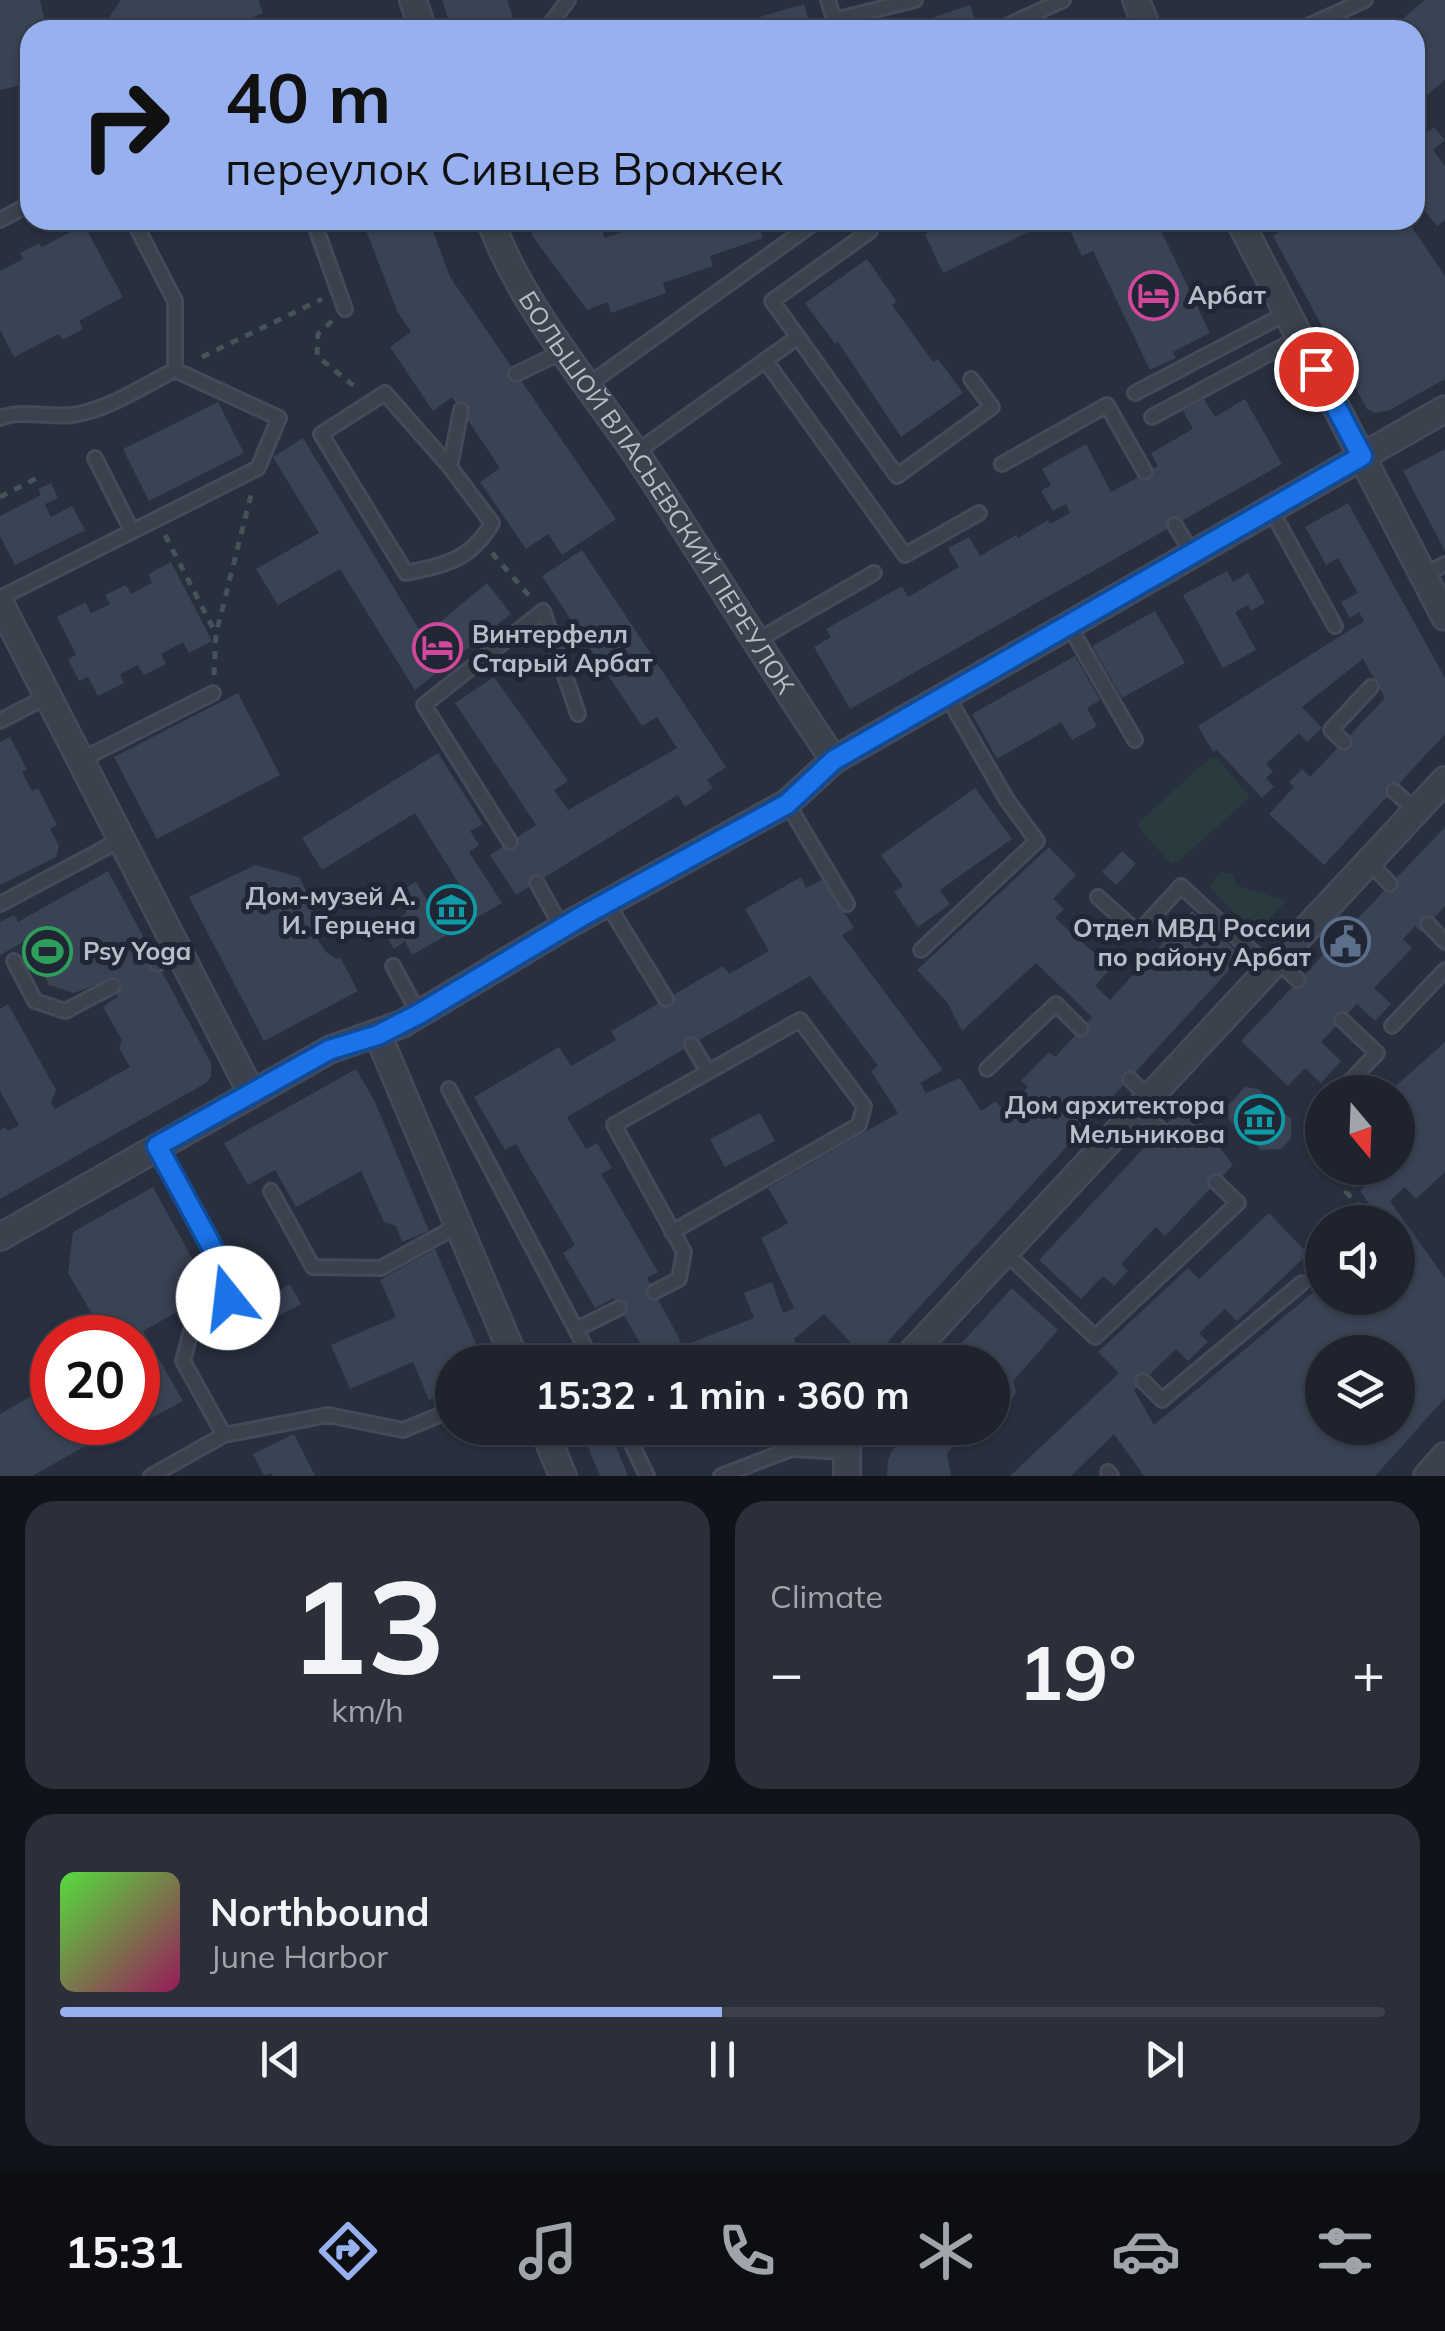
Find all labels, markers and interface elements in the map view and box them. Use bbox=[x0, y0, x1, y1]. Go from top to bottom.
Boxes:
text: 40 m bbox=[225, 53, 391, 141]
icon: right bbox=[60, 60, 190, 190]
text: переулок Сивцев Вражек bbox=[225, 140, 783, 196]
hotel icon: Арбат bbox=[1127, 269, 1179, 321]
place label: Арбат bbox=[1188, 279, 1266, 310]
street label: БОЛЬШОЙ ВЛАСЬЕВСКИЙ ПЕРЕУЛОК bbox=[512, 285, 802, 700]
pin bbox=[1274, 327, 1359, 412]
icon: arrive bbox=[1289, 342, 1344, 397]
place label: Винтерфелл Старый Арбат bbox=[472, 618, 653, 678]
hotel icon: Винтерфелл Старый Арбат bbox=[411, 622, 463, 674]
place label: Дом-музей А. И. Герцена bbox=[246, 880, 416, 940]
museum icon: Дом-музей А. И. Герцена bbox=[425, 884, 477, 936]
place label: Отдел МВД России по району Арбат bbox=[1073, 912, 1311, 972]
public building icon: Отдел МВД России по району Арбат bbox=[1320, 916, 1372, 968]
sports icon: Psy Yoga bbox=[22, 925, 74, 977]
place label: Psy Yoga bbox=[83, 935, 191, 966]
north arrow bbox=[1305, 1075, 1415, 1185]
map controls bbox=[1305, 1075, 1415, 1445]
place label: Дом архитектора Мельникова bbox=[1005, 1089, 1225, 1149]
museum icon: Дом архитектора Мельникова bbox=[1234, 1093, 1286, 1145]
button: sound bbox=[1305, 1205, 1415, 1315]
position arrow bbox=[176, 1246, 280, 1350]
speed limit sign: 20 bbox=[30, 1315, 160, 1445]
button: layers bbox=[1305, 1335, 1415, 1445]
text: 15:32 · 1 min · 360 m bbox=[535, 1371, 910, 1419]
text: 13 bbox=[289, 1543, 446, 1707]
text: Climate bbox=[770, 1576, 883, 1616]
text: 19° bbox=[1018, 1625, 1137, 1719]
text: − bbox=[770, 1638, 803, 1707]
text: + bbox=[1352, 1638, 1385, 1707]
text: km/h bbox=[331, 1690, 404, 1730]
text: Northbound bbox=[210, 1888, 430, 1936]
text: June Harbor bbox=[210, 1936, 388, 1976]
icon: previous bbox=[253, 2032, 308, 2087]
icon: pause bbox=[695, 2032, 750, 2087]
icon: next bbox=[1137, 2032, 1192, 2087]
icon: directions bbox=[313, 2216, 383, 2286]
icon: music bbox=[513, 2216, 583, 2286]
icon: phone bbox=[712, 2216, 782, 2286]
icon: climate bbox=[911, 2216, 981, 2286]
icon: car bbox=[1111, 2216, 1181, 2286]
icon: filters bbox=[1310, 2216, 1380, 2286]
text: 15:31 bbox=[65, 2223, 184, 2279]

